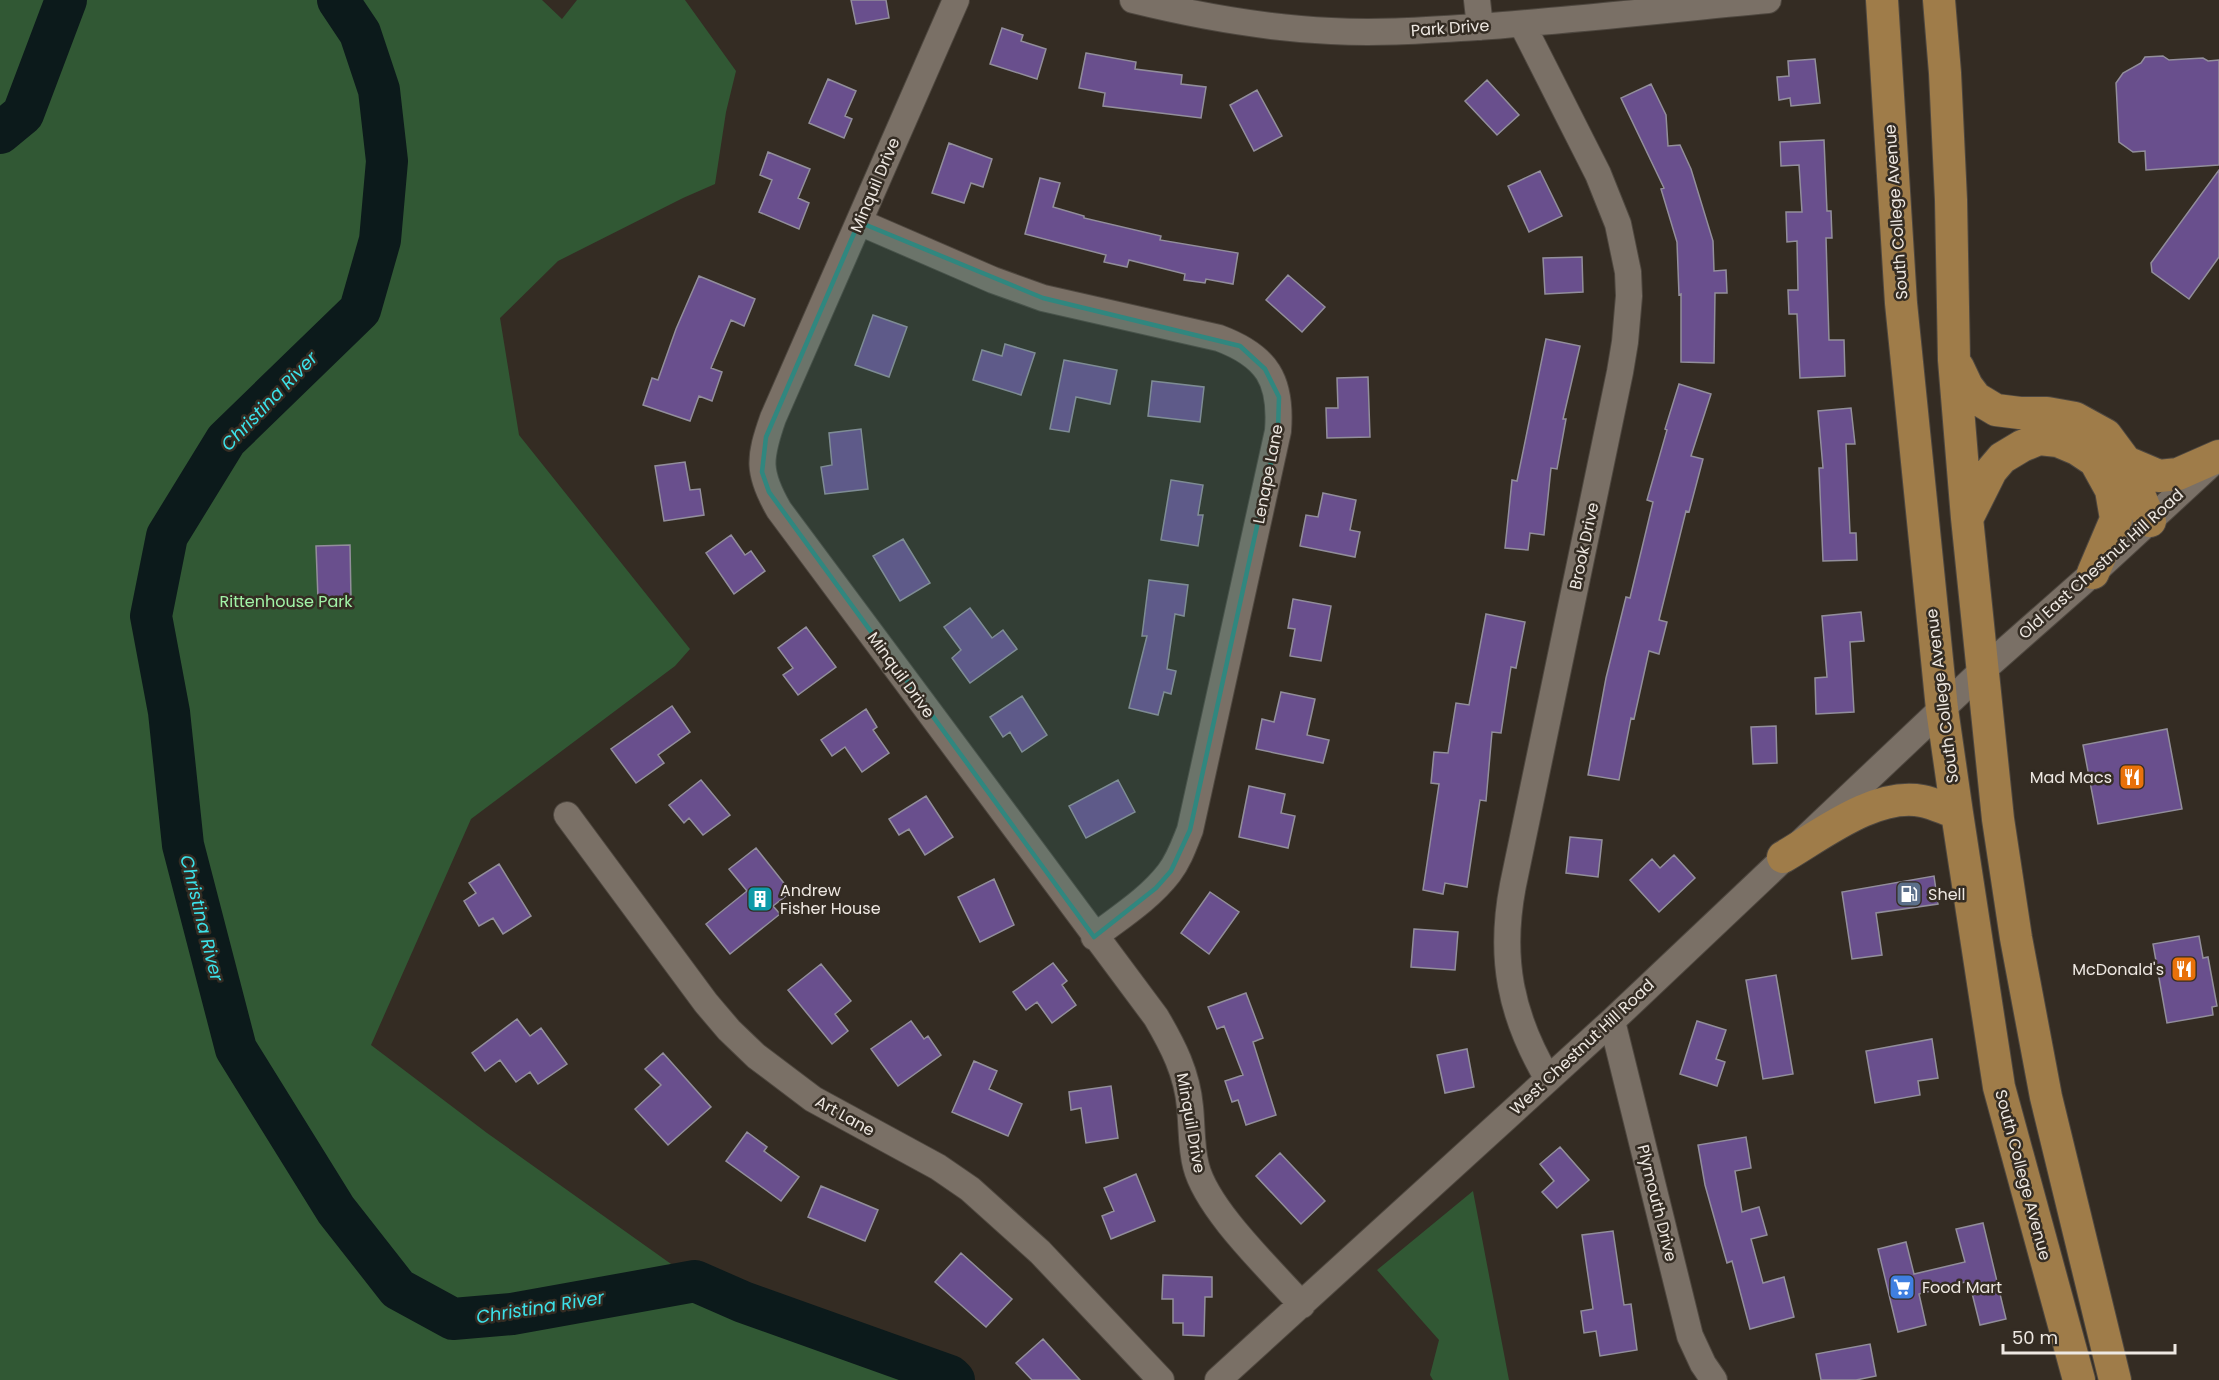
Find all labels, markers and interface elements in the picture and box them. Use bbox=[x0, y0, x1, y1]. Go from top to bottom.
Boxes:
street label: Park Drive bbox=[1410, 14, 1490, 42]
street label: South College Avenue bbox=[1878, 123, 1914, 300]
street label: Minquil Drive bbox=[845, 134, 905, 236]
water label: Christina River bbox=[215, 345, 324, 456]
street label: Lenape Lane bbox=[1247, 422, 1289, 526]
street label: Old East Chestnut Hill Road bbox=[2013, 483, 2189, 645]
street label: Brook Drive bbox=[1564, 500, 1605, 592]
park label: Rittenhouse Park bbox=[219, 590, 353, 613]
street label: South College Avenue bbox=[1920, 607, 1964, 785]
street label: Minquil Drive bbox=[862, 627, 940, 723]
restaurant icon: Mad Macs bbox=[2117, 762, 2147, 792]
place label: Mad Macs bbox=[2030, 766, 2112, 789]
water label: Christina River bbox=[174, 852, 230, 985]
place label: Andrew Fisher House bbox=[780, 879, 881, 920]
fuel station icon: Shell bbox=[1894, 879, 1924, 909]
place label: Shell bbox=[1928, 883, 1965, 906]
building icon: Andrew Fisher House bbox=[745, 884, 775, 914]
restaurant icon: McDonald's bbox=[2169, 954, 2199, 984]
place label: McDonald's bbox=[2072, 958, 2164, 981]
street label: West Chestnut Hill Road bbox=[1505, 974, 1659, 1120]
street label: Minquil Drive bbox=[1171, 1071, 1211, 1175]
street label: South College Avenue bbox=[1989, 1087, 2057, 1263]
street label: Art Lane bbox=[811, 1090, 879, 1142]
street label: Plymouth Drive bbox=[1631, 1142, 1683, 1264]
supermarket icon: Food Mart bbox=[1887, 1272, 1917, 1302]
place label: Food Mart bbox=[1922, 1276, 2002, 1299]
water label: Christina River bbox=[474, 1284, 607, 1329]
scale bar bbox=[2003, 1317, 2176, 1355]
text: 50 m bbox=[2012, 1325, 2058, 1350]

